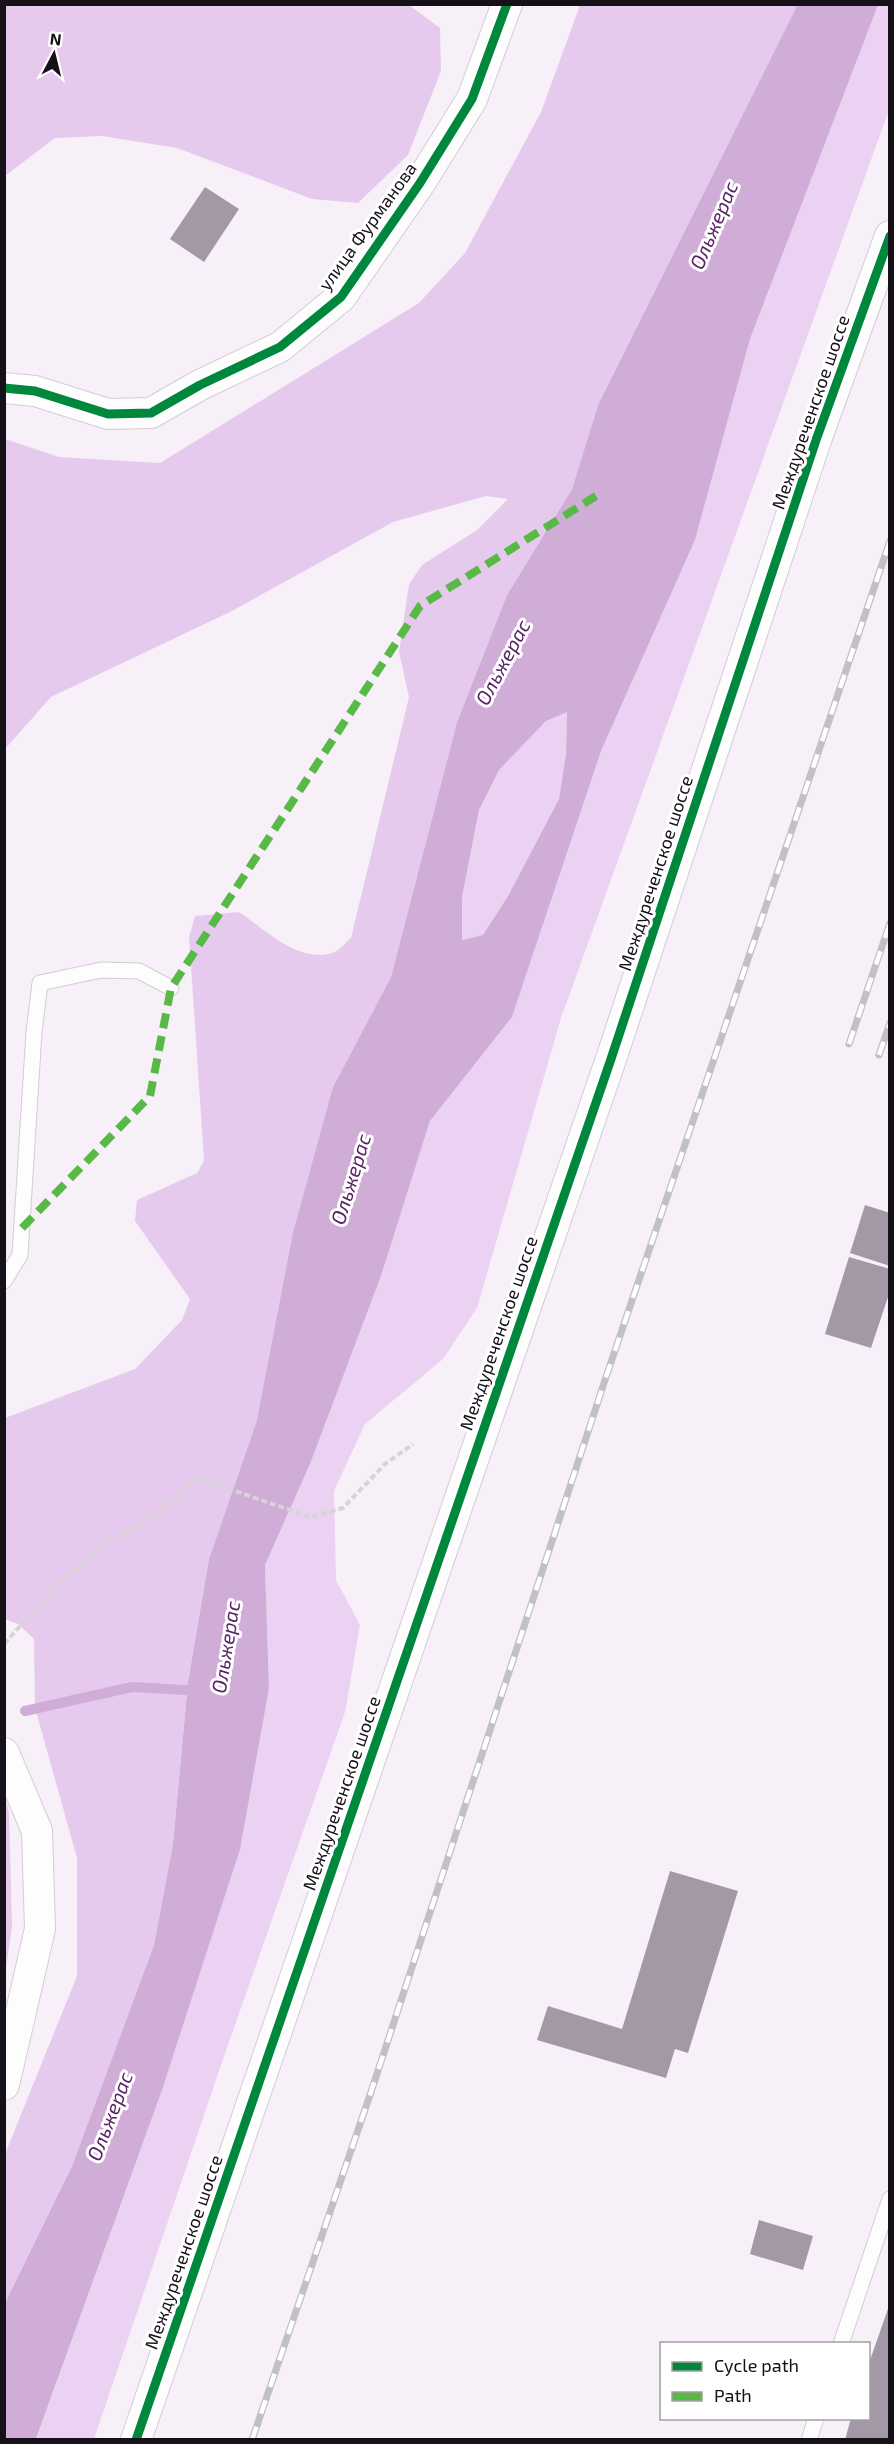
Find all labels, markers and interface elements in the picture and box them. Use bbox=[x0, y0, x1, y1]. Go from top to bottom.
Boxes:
north arrow bbox=[24, 24, 84, 84]
text: N bbox=[49, 28, 63, 49]
street label: улица Фурманова bbox=[313, 158, 421, 294]
water label: Ольжерас bbox=[684, 177, 742, 273]
street label: Междуреченское шоссе bbox=[766, 312, 854, 512]
water label: Ольжерас bbox=[470, 615, 535, 709]
street label: Междуреченское шоссе bbox=[613, 773, 697, 973]
water label: Ольжерас bbox=[325, 1131, 375, 1227]
street label: Междуреченское шоссе bbox=[454, 1233, 542, 1433]
water label: Ольжерас bbox=[206, 1599, 244, 1695]
street label: Междуреченское шоссе bbox=[297, 1693, 385, 1893]
water label: Ольжерас bbox=[81, 2068, 137, 2164]
street label: Междуреченское шоссе bbox=[139, 2152, 227, 2352]
legend bbox=[660, 2342, 870, 2420]
text: Cycle path bbox=[714, 2354, 799, 2376]
text: Path bbox=[714, 2384, 752, 2406]

